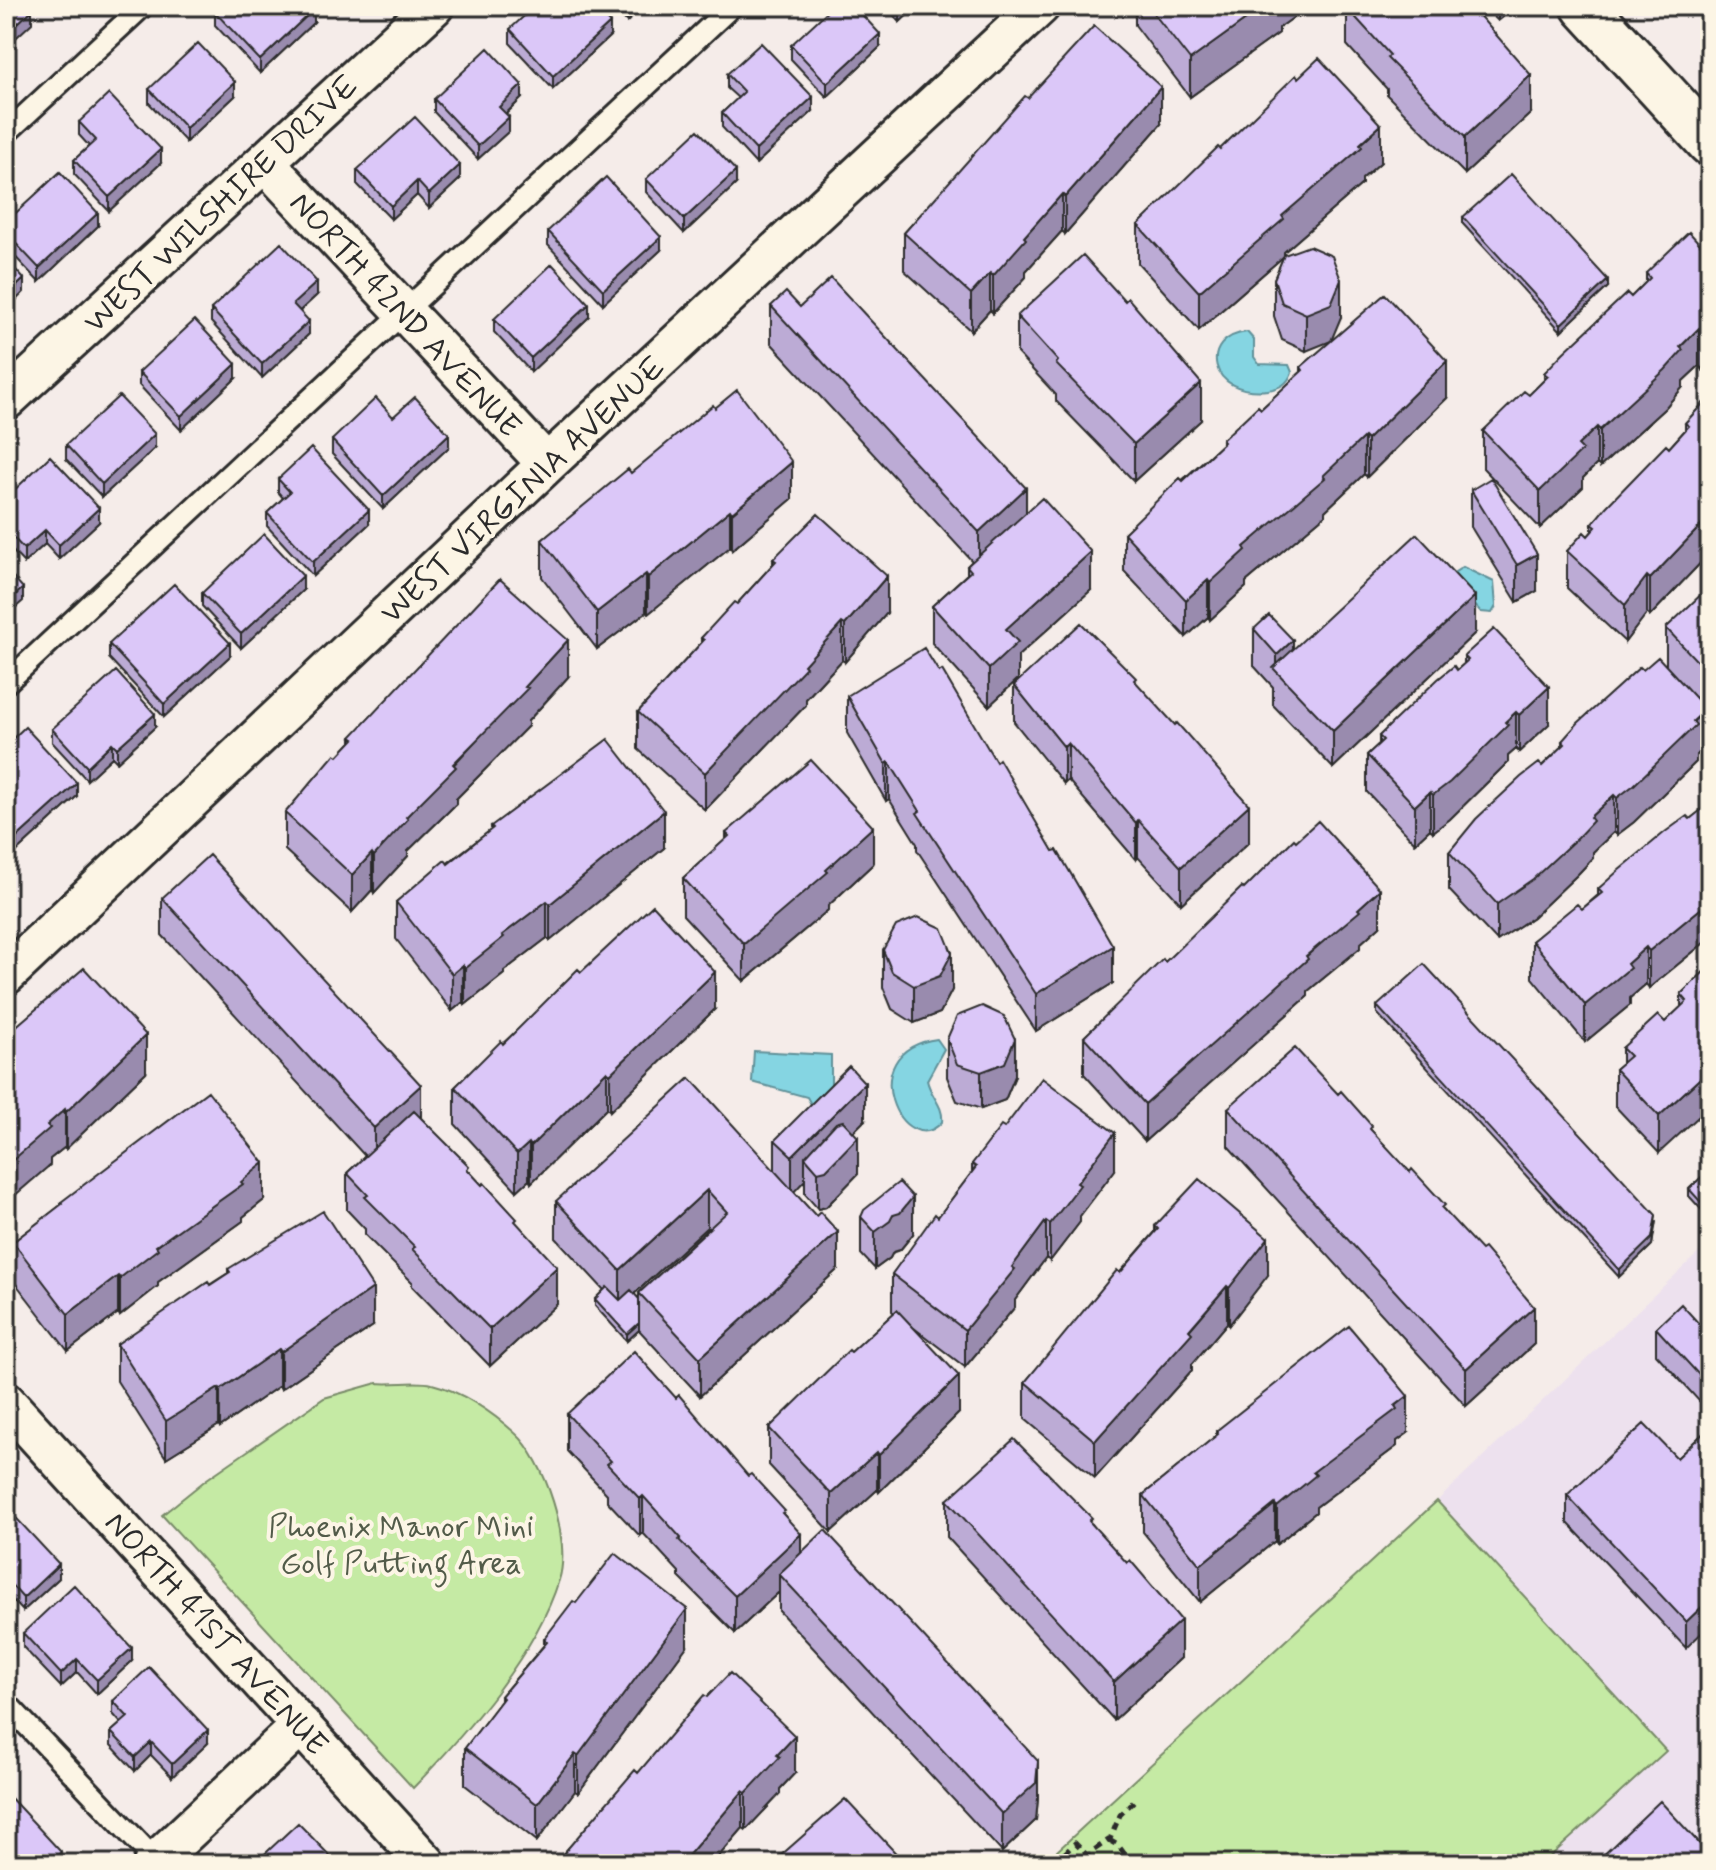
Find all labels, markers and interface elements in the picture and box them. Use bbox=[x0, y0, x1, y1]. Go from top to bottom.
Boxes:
street label: WEST WILSHIRE DRIVE bbox=[75, 66, 368, 343]
street label: NORTH 42ND AVENUE bbox=[279, 183, 530, 447]
street label: WEST VIRGINIA AVENUE bbox=[372, 347, 675, 634]
street label: NORTH 41ST AVENUE bbox=[94, 1503, 337, 1765]
park label: Phoenix Manor Mini Golf Putting Area bbox=[268, 1506, 534, 1588]

